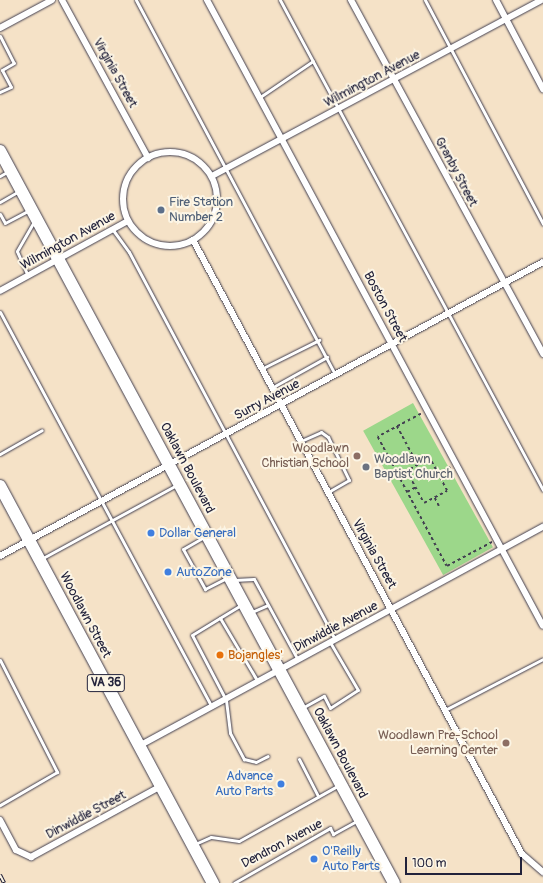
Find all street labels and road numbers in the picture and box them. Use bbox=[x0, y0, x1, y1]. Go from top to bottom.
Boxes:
street label: Virginia Street bbox=[89, 35, 141, 111]
street label: Wilmington Avenue bbox=[321, 47, 423, 111]
street label: Granby Street bbox=[431, 135, 481, 209]
street label: Wilmington Avenue bbox=[18, 208, 118, 274]
street label: Boston Street bbox=[360, 269, 410, 345]
street label: Surry Avenue bbox=[232, 376, 302, 424]
street label: Oaklawn Boulevard bbox=[156, 420, 218, 516]
street label: Virginia Street bbox=[348, 516, 400, 592]
street label: Woodlawn Street bbox=[56, 569, 114, 661]
street label: Dinwiddie Avenue bbox=[291, 598, 381, 656]
road number: VA 36 bbox=[86, 673, 126, 693]
street label: Oaklawn Boulevard bbox=[309, 705, 371, 801]
street label: Dinwiddie Street bbox=[43, 787, 129, 843]
street label: Dendron Avenue bbox=[239, 816, 325, 872]

